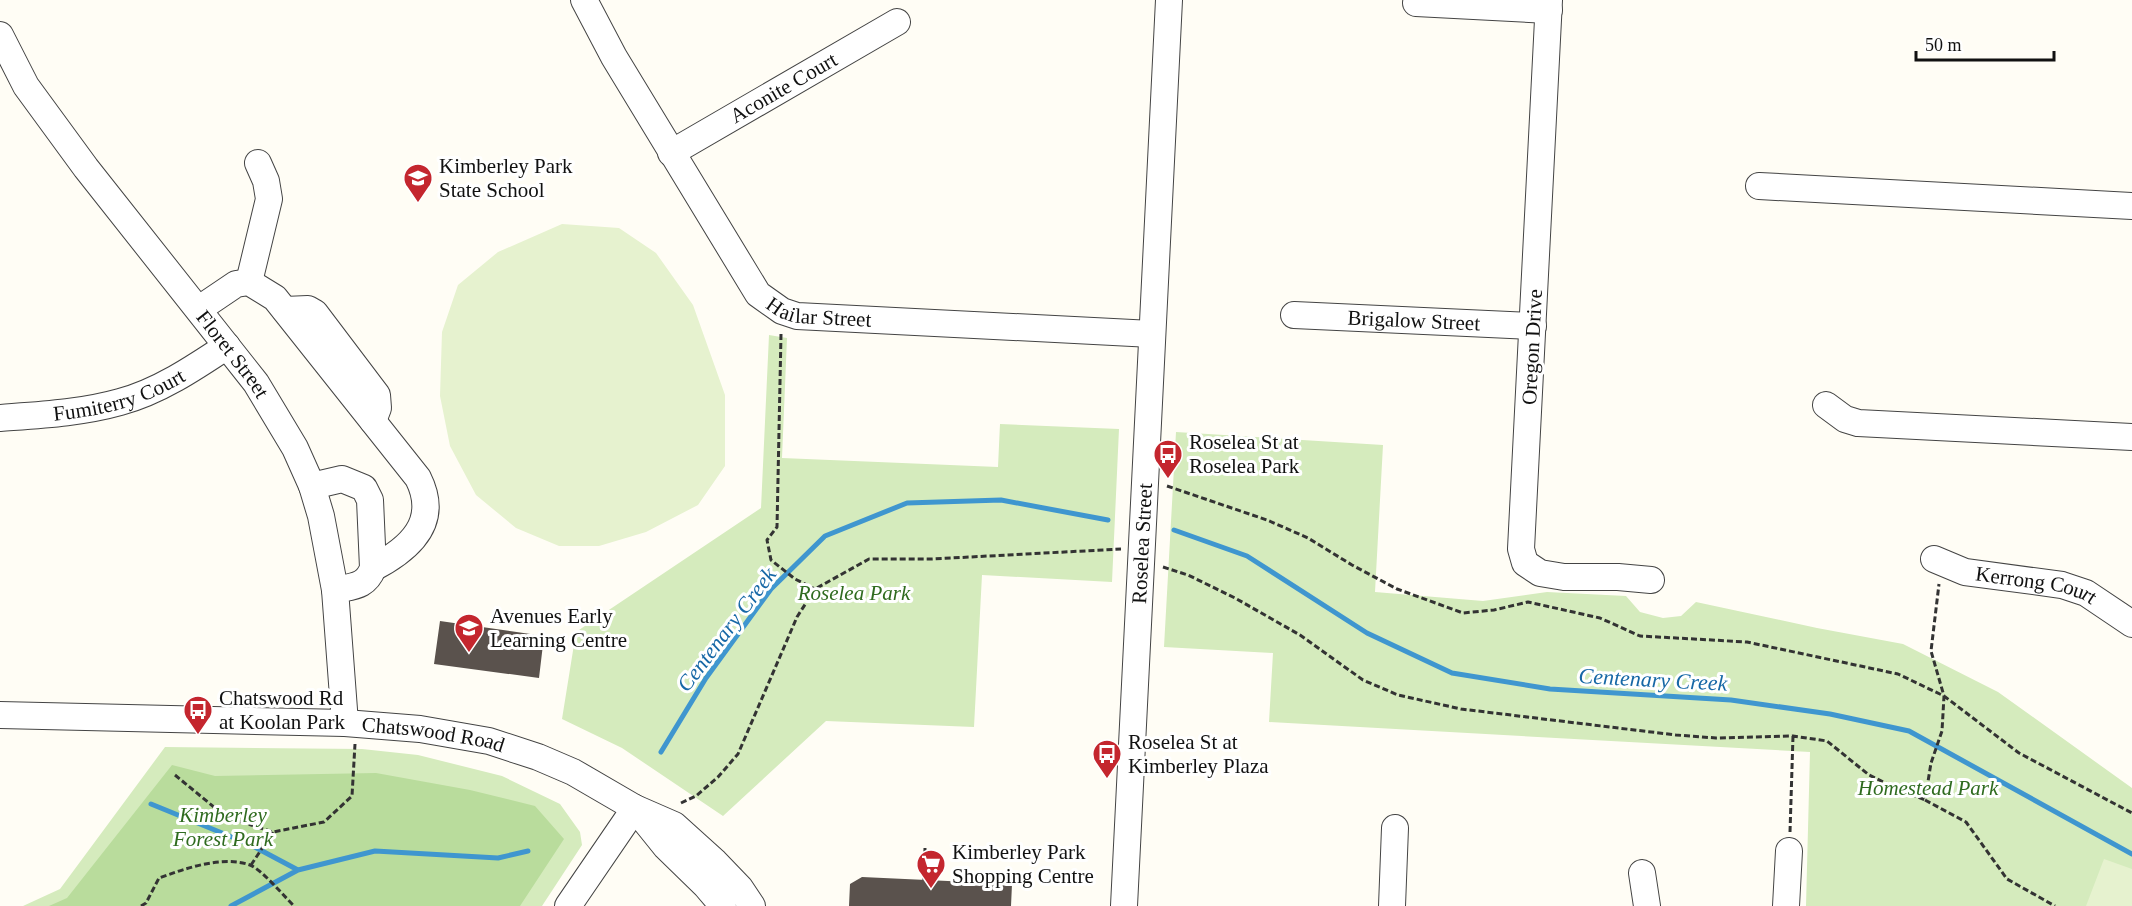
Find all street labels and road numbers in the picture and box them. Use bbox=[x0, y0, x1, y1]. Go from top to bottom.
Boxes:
street label: Aconite Court bbox=[726, 47, 841, 128]
street label: Oregon Drive bbox=[1517, 288, 1547, 406]
street label: Hailar Street bbox=[762, 292, 872, 332]
street label: Brigalow Street bbox=[1347, 305, 1481, 336]
street label: Floret Street bbox=[191, 306, 274, 402]
street label: Fumiterry Court bbox=[52, 364, 189, 426]
street label: Roselea Street bbox=[1127, 482, 1157, 604]
street label: Kerrong Court bbox=[1974, 562, 2102, 609]
street label: Chatswood Road bbox=[361, 712, 508, 757]

